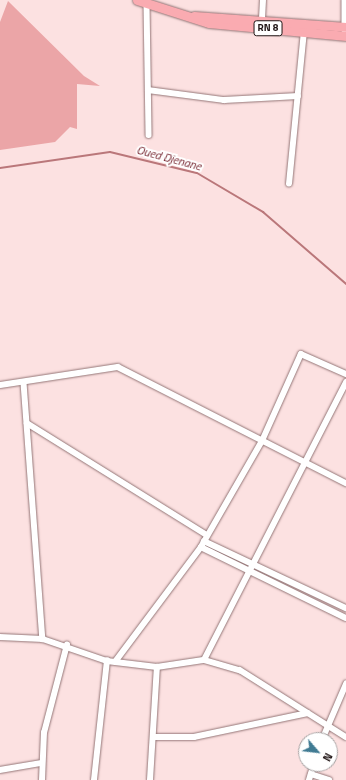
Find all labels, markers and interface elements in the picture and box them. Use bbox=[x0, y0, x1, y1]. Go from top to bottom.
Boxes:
road number: RN 8 bbox=[253, 20, 283, 36]
water label: Oued Djenane bbox=[135, 142, 203, 174]
north arrow bbox=[298, 732, 338, 772]
text: N bbox=[319, 750, 337, 764]

